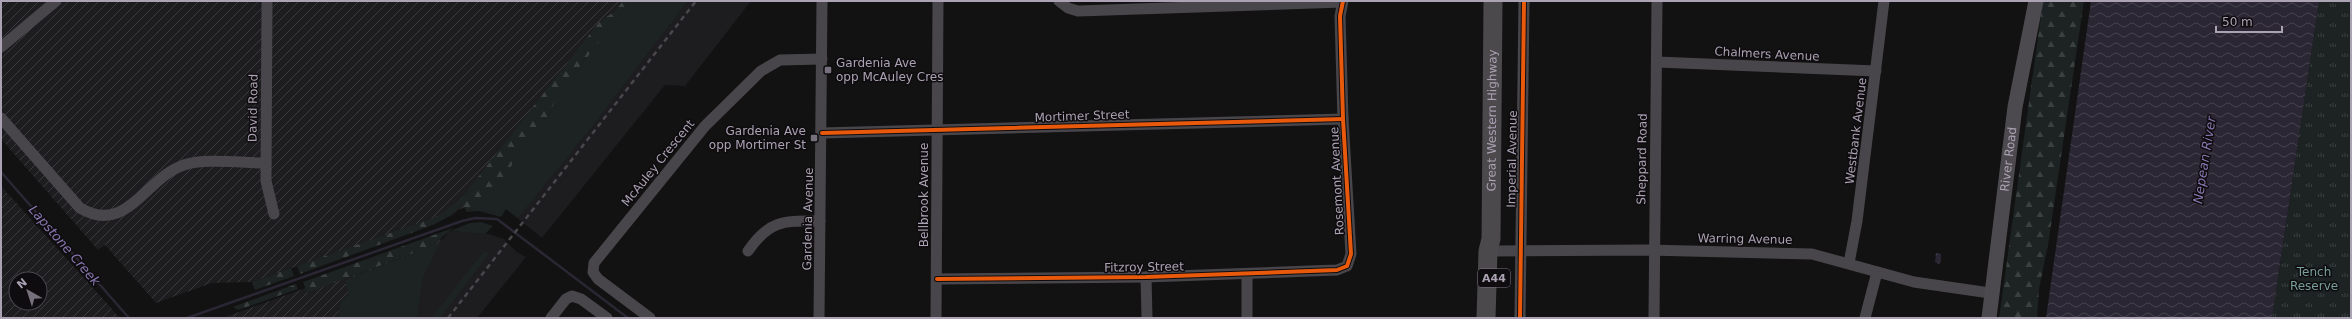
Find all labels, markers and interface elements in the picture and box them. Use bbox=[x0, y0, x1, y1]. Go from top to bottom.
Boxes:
scale bar bbox=[2216, 8, 2282, 34]
text: 50 m bbox=[2222, 15, 2253, 29]
street label: Chalmers Avenue bbox=[1714, 44, 1820, 64]
street label: Great Western Highway bbox=[1484, 49, 1500, 192]
place label: Gardenia Ave opp McAuley Cres bbox=[836, 56, 943, 84]
marker: Gardenia Ave opp McAuley Cres bbox=[823, 65, 833, 75]
street label: David Road bbox=[245, 74, 261, 142]
street label: Westbank Avenue bbox=[1843, 77, 1869, 185]
street label: Mortimer Street bbox=[1034, 107, 1130, 125]
street label: Imperial Avenue bbox=[1504, 110, 1520, 208]
street label: Sheppard Road bbox=[1634, 113, 1650, 205]
water label: Nepean River bbox=[2190, 114, 2219, 205]
street label: McAuley Crescent bbox=[619, 117, 697, 209]
place label: Gardenia Ave opp Mortimer St bbox=[709, 124, 806, 152]
street label: Rosemont Avenue bbox=[1327, 126, 1347, 236]
street label: River Road bbox=[1998, 126, 2019, 192]
marker: Gardenia Ave opp Mortimer St bbox=[809, 133, 819, 143]
street label: Bellbrook Avenue bbox=[917, 143, 931, 247]
street label: Gardenia Avenue bbox=[800, 167, 816, 271]
water label: Lapstone Creek bbox=[26, 202, 104, 289]
street label: Warring Avenue bbox=[1697, 231, 1793, 247]
street label: Fitzroy Street bbox=[1104, 259, 1184, 275]
park label: Tench Reserve bbox=[2290, 265, 2338, 293]
road number: A44 bbox=[1478, 269, 1510, 287]
north arrow bbox=[8, 271, 48, 311]
text: N bbox=[14, 276, 30, 292]

